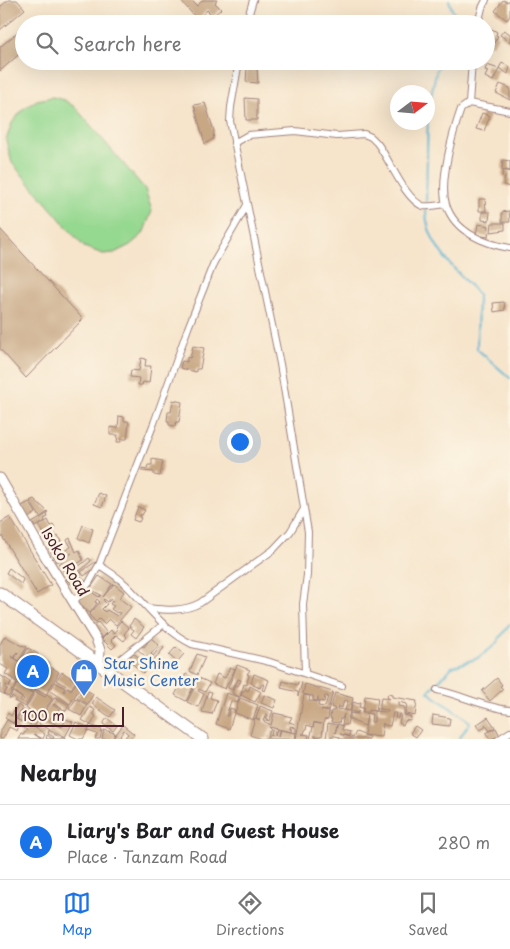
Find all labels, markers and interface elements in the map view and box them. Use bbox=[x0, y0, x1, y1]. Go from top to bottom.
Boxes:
search box bbox=[15, 15, 495, 70]
icon: search bbox=[33, 29, 61, 57]
text: Search here bbox=[73, 29, 182, 57]
north arrow bbox=[390, 85, 435, 130]
your location bbox=[227, 429, 253, 455]
street label: Isoko Road bbox=[37, 522, 96, 600]
place label: Star Shine Music Center bbox=[103, 651, 198, 691]
pin: A bbox=[17, 652, 49, 690]
shop icon: Star Shine Music Center bbox=[69, 658, 99, 697]
scale bar bbox=[15, 704, 124, 727]
text: 100 m bbox=[22, 705, 65, 726]
text: Nearby bbox=[20, 756, 97, 788]
text: Liary's Bar and Guest House bbox=[67, 816, 339, 844]
text: A bbox=[30, 830, 42, 854]
text: 280 m bbox=[438, 830, 490, 854]
text: Place · Tanzam Road bbox=[67, 844, 228, 868]
tab: Map bbox=[62, 889, 92, 940]
tab: Directions bbox=[216, 889, 284, 940]
tab: Saved bbox=[408, 889, 448, 940]

